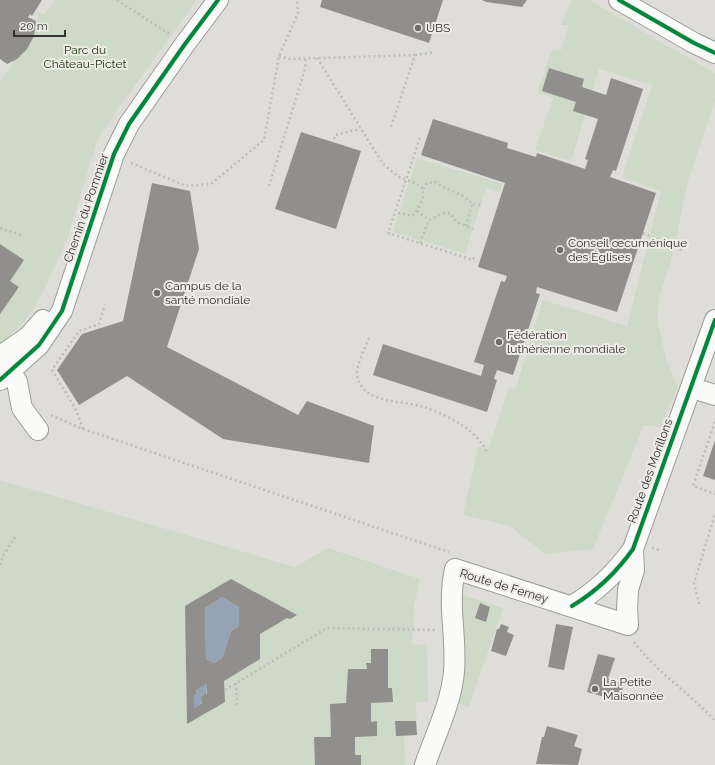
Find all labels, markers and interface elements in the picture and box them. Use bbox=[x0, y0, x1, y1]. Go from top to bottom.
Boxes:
scale bar bbox=[14, 12, 65, 38]
text: 20 m bbox=[20, 19, 48, 33]
place label: UBS bbox=[426, 21, 450, 35]
marker: UBS bbox=[413, 23, 423, 33]
park label: Parc du Château-Pictet bbox=[43, 43, 127, 71]
street label: Chemin du Pommier bbox=[61, 151, 111, 264]
place label: Conseil œcuménique des Églises bbox=[568, 236, 687, 264]
marker: Conseil œcuménique des Églises bbox=[555, 245, 565, 255]
place label: Campus de la santé mondiale bbox=[165, 279, 250, 307]
marker: Campus de la santé mondiale bbox=[152, 288, 162, 298]
place label: Fédération luthérienne mondiale bbox=[507, 328, 626, 356]
marker: Fédération luthérienne mondiale bbox=[494, 337, 504, 347]
street label: Route des Morillons bbox=[625, 417, 675, 525]
street label: Route de Ferney bbox=[458, 566, 550, 606]
place label: La Petite Maisonnée bbox=[603, 675, 664, 703]
marker: La Petite Maisonnée bbox=[590, 684, 600, 694]

